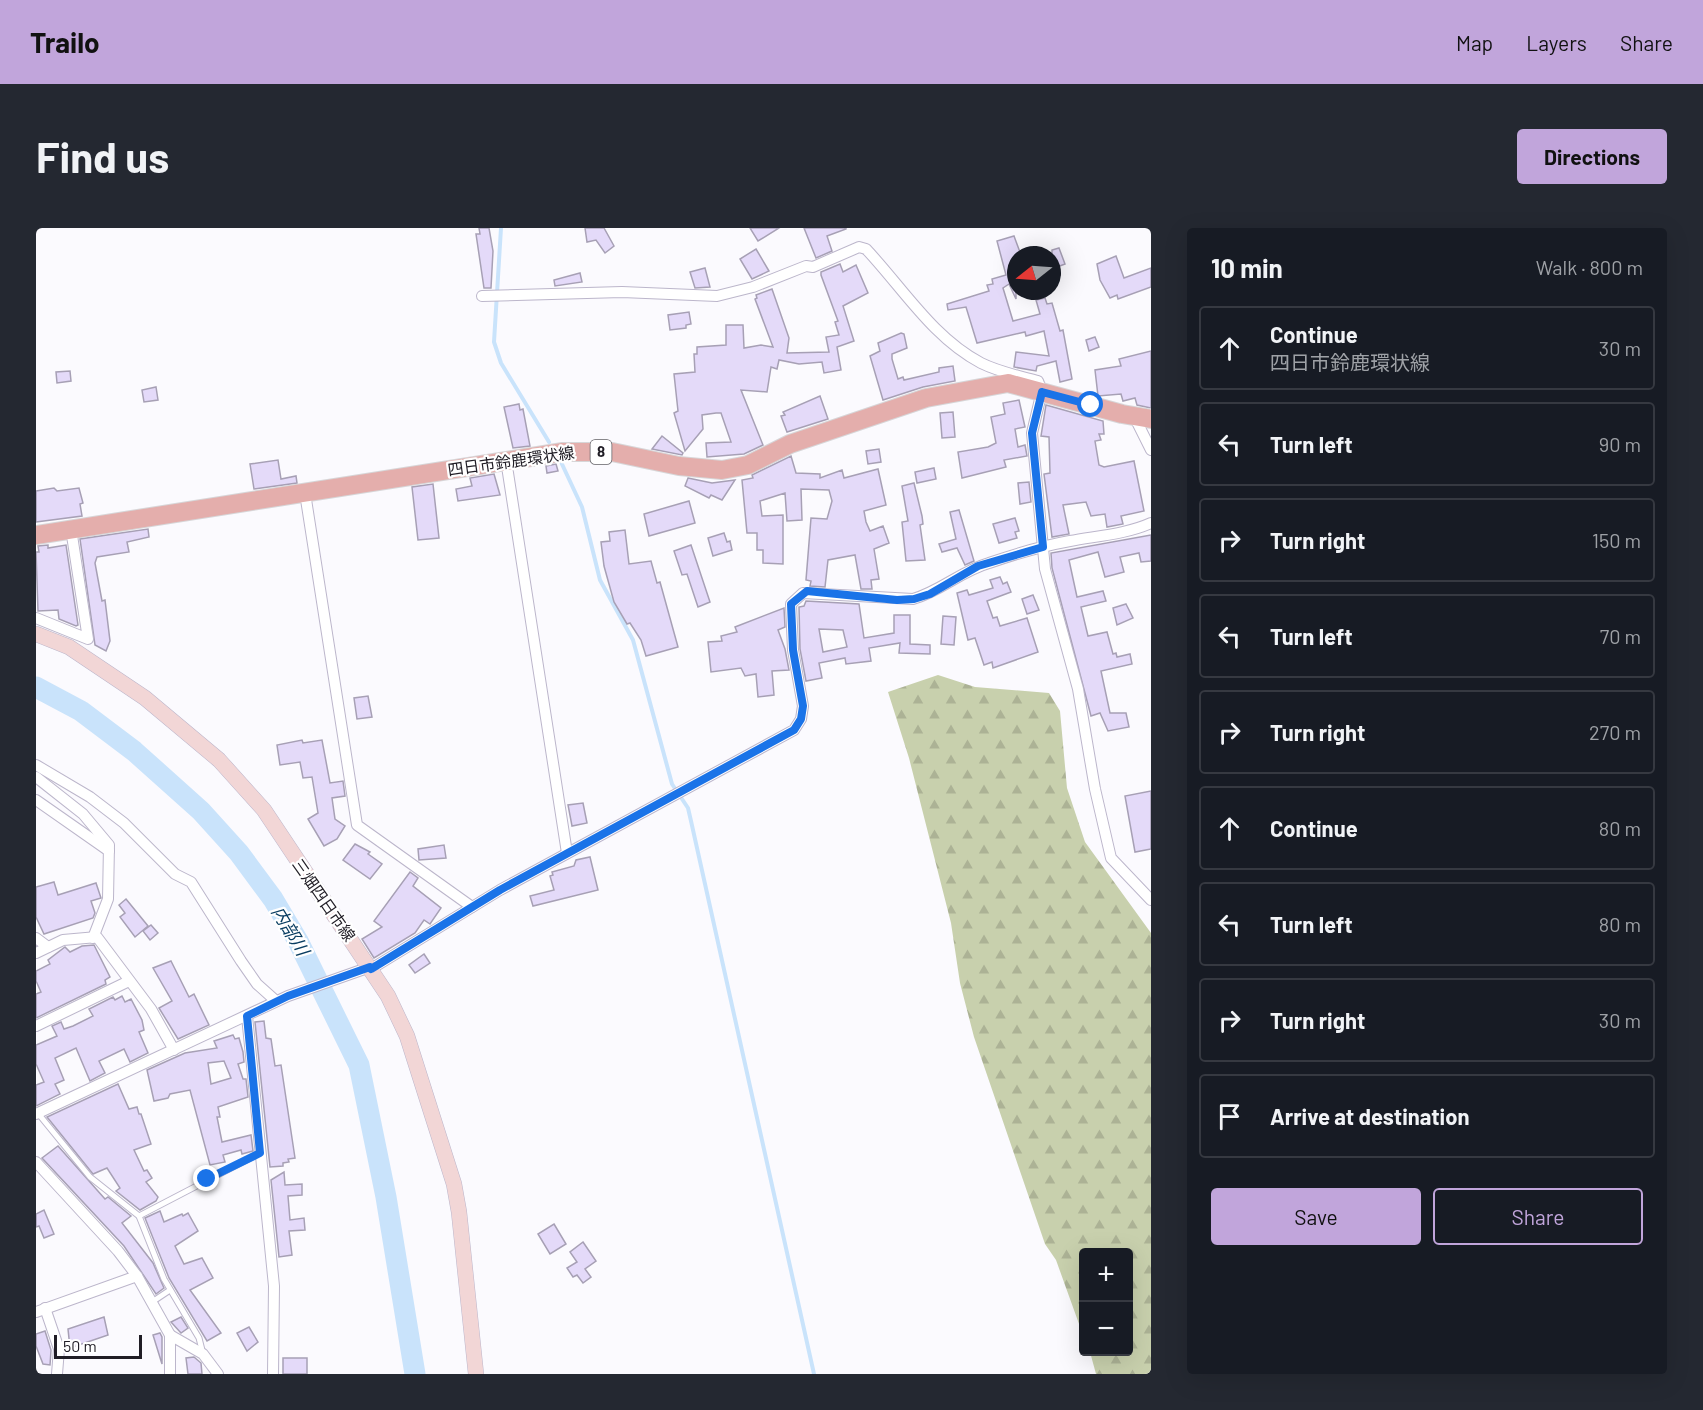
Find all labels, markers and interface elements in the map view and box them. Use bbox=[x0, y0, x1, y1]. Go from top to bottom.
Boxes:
text: Trailo bbox=[30, 25, 100, 59]
text: Map bbox=[1456, 30, 1493, 55]
text: Layers bbox=[1526, 30, 1587, 55]
text: Share bbox=[1620, 30, 1673, 55]
button: Directions bbox=[1517, 129, 1667, 184]
text: Find us bbox=[36, 131, 169, 181]
north arrow bbox=[1007, 246, 1061, 300]
text: 10 min bbox=[1211, 252, 1283, 283]
text: Walk · 800 m bbox=[1536, 255, 1643, 279]
text: Continue bbox=[1270, 321, 1358, 347]
icon: ahead bbox=[1213, 332, 1246, 365]
text: 30 m bbox=[1599, 336, 1641, 360]
text: 四日市鈴鹿環状線 bbox=[1270, 350, 1430, 374]
route start bbox=[1077, 391, 1103, 417]
icon: left bbox=[1213, 428, 1246, 461]
text: Turn left bbox=[1270, 431, 1353, 457]
text: 90 m bbox=[1599, 432, 1641, 456]
road number: 8 bbox=[590, 440, 612, 464]
street label: 四日市鈴鹿環状線 bbox=[446, 442, 576, 479]
icon: right bbox=[1213, 524, 1246, 557]
text: Turn right bbox=[1270, 527, 1365, 553]
text: 150 m bbox=[1592, 528, 1641, 552]
icon: left bbox=[1213, 620, 1246, 653]
text: Turn left bbox=[1270, 623, 1353, 649]
text: 70 m bbox=[1600, 624, 1641, 648]
icon: right bbox=[1213, 716, 1246, 749]
text: Turn right bbox=[1270, 719, 1365, 745]
text: 270 m bbox=[1589, 720, 1641, 744]
icon: ahead bbox=[1213, 812, 1246, 845]
text: Continue bbox=[1270, 815, 1358, 841]
text: 80 m bbox=[1599, 816, 1641, 840]
street label: 三畑四日市線 bbox=[289, 855, 360, 944]
water label: 内部川 bbox=[268, 902, 315, 961]
icon: left bbox=[1213, 908, 1246, 941]
text: Turn left bbox=[1270, 911, 1353, 937]
text: 80 m bbox=[1599, 912, 1641, 936]
icon: right bbox=[1213, 1004, 1246, 1037]
text: Turn right bbox=[1270, 1007, 1365, 1033]
text: 30 m bbox=[1599, 1008, 1641, 1032]
icon: arrive bbox=[1213, 1100, 1246, 1133]
text: Arrive at destination bbox=[1270, 1103, 1469, 1129]
route end bbox=[193, 1165, 219, 1191]
button: Save bbox=[1211, 1188, 1421, 1245]
button: Share bbox=[1433, 1188, 1643, 1245]
map controls bbox=[1079, 1248, 1133, 1356]
button: + bbox=[1079, 1248, 1133, 1302]
button: − bbox=[1079, 1302, 1133, 1356]
scale bar bbox=[54, 1332, 142, 1360]
text: 50 m bbox=[63, 1336, 97, 1355]

